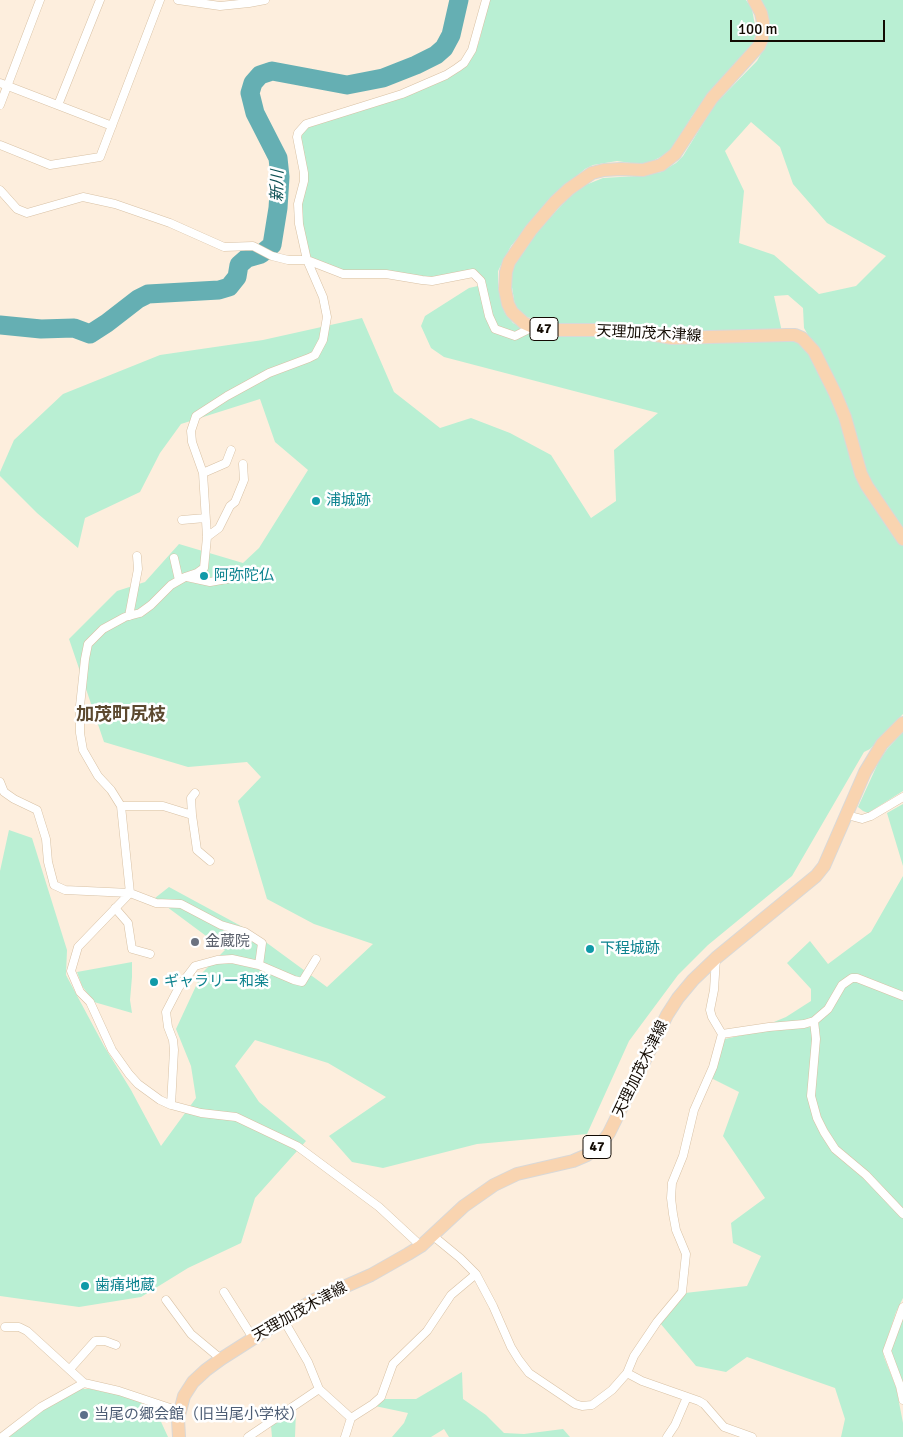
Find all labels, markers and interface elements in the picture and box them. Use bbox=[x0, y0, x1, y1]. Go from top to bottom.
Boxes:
scale bar bbox=[733, 10, 888, 42]
text: 100 m bbox=[738, 20, 778, 38]
water label: 新川 bbox=[268, 170, 288, 202]
road number: 47 bbox=[530, 318, 558, 340]
street label: 天理加茂木津線 bbox=[596, 322, 702, 346]
place label: 浦城跡 bbox=[326, 492, 371, 510]
marker: 浦城跡 bbox=[310, 495, 322, 507]
place label: 阿弥陀仏 bbox=[214, 567, 274, 585]
marker: 阿弥陀仏 bbox=[198, 570, 210, 582]
district label: 加茂町尻枝 bbox=[76, 704, 166, 726]
place label: 金蔵院 bbox=[205, 933, 250, 951]
marker: 金蔵院 bbox=[189, 936, 201, 948]
place label: 下程城跡 bbox=[600, 940, 660, 958]
marker: 下程城跡 bbox=[584, 943, 596, 955]
place label: ギャラリー和楽 bbox=[164, 973, 269, 991]
marker: ギャラリー和楽 bbox=[148, 976, 160, 988]
street label: 天理加茂木津線 bbox=[610, 1018, 672, 1120]
road number: 47 bbox=[583, 1136, 611, 1158]
place label: 歯痛地蔵 bbox=[95, 1277, 155, 1295]
street label: 天理加茂木津線 bbox=[250, 1279, 350, 1345]
marker: 歯痛地蔵 bbox=[79, 1280, 91, 1292]
place label: 当尾の郷会館（旧当尾小学校） bbox=[94, 1406, 304, 1424]
marker: 当尾の郷会館（旧当尾小学校） bbox=[78, 1409, 90, 1421]

